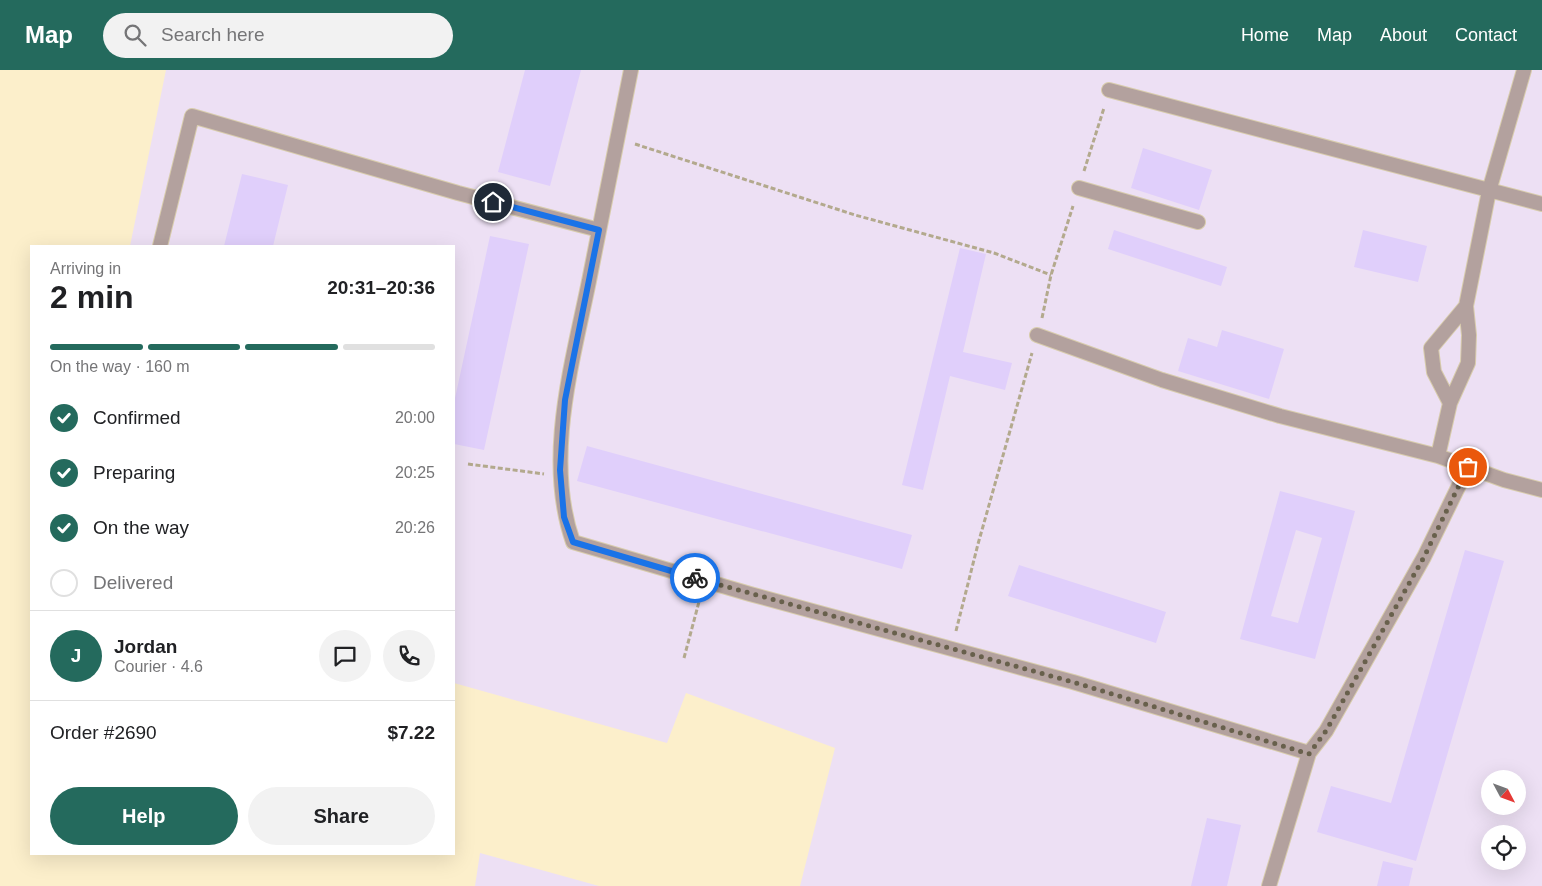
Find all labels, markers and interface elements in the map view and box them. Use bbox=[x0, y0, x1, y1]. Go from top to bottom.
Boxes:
search box bbox=[103, 13, 453, 58]
text: Map bbox=[25, 21, 73, 48]
icon: search bbox=[121, 21, 149, 49]
text: Search here bbox=[161, 24, 265, 45]
text: Home bbox=[1241, 25, 1289, 45]
text: Map bbox=[1317, 25, 1352, 45]
text: About bbox=[1380, 25, 1427, 45]
text: Contact bbox=[1455, 25, 1517, 45]
pin bbox=[472, 181, 514, 223]
icon: home bbox=[479, 188, 507, 216]
text: Arriving in bbox=[50, 260, 121, 277]
text: 20:31–20:36 bbox=[327, 277, 435, 298]
text: 2 min bbox=[50, 279, 134, 315]
text: On the way · 160 m bbox=[50, 358, 190, 375]
icon: check bbox=[50, 404, 78, 432]
text: Confirmed bbox=[93, 407, 181, 428]
text: 20:00 bbox=[395, 409, 435, 426]
pin bbox=[1447, 446, 1489, 488]
icon: bag bbox=[1454, 453, 1482, 481]
icon: check bbox=[50, 459, 78, 487]
text: Preparing bbox=[93, 462, 175, 483]
text: 20:25 bbox=[395, 464, 435, 481]
icon: check bbox=[50, 514, 78, 542]
text: On the way bbox=[93, 517, 189, 538]
text: 20:26 bbox=[395, 519, 435, 536]
courier bbox=[670, 553, 720, 603]
icon: bike bbox=[681, 564, 709, 592]
text: Delivered bbox=[93, 572, 173, 593]
button: chat bbox=[319, 630, 371, 682]
button: phone bbox=[383, 630, 435, 682]
text: Jordan bbox=[114, 636, 177, 657]
text: J bbox=[71, 645, 81, 666]
text: Courier · 4.6 bbox=[114, 658, 203, 675]
text: Order #2690 bbox=[50, 722, 157, 743]
text: $7.22 bbox=[387, 722, 435, 743]
north arrow bbox=[1481, 770, 1526, 815]
map controls bbox=[1481, 770, 1526, 870]
button: Help bbox=[50, 787, 238, 845]
button: Share bbox=[248, 787, 435, 845]
button: locate bbox=[1481, 825, 1526, 870]

